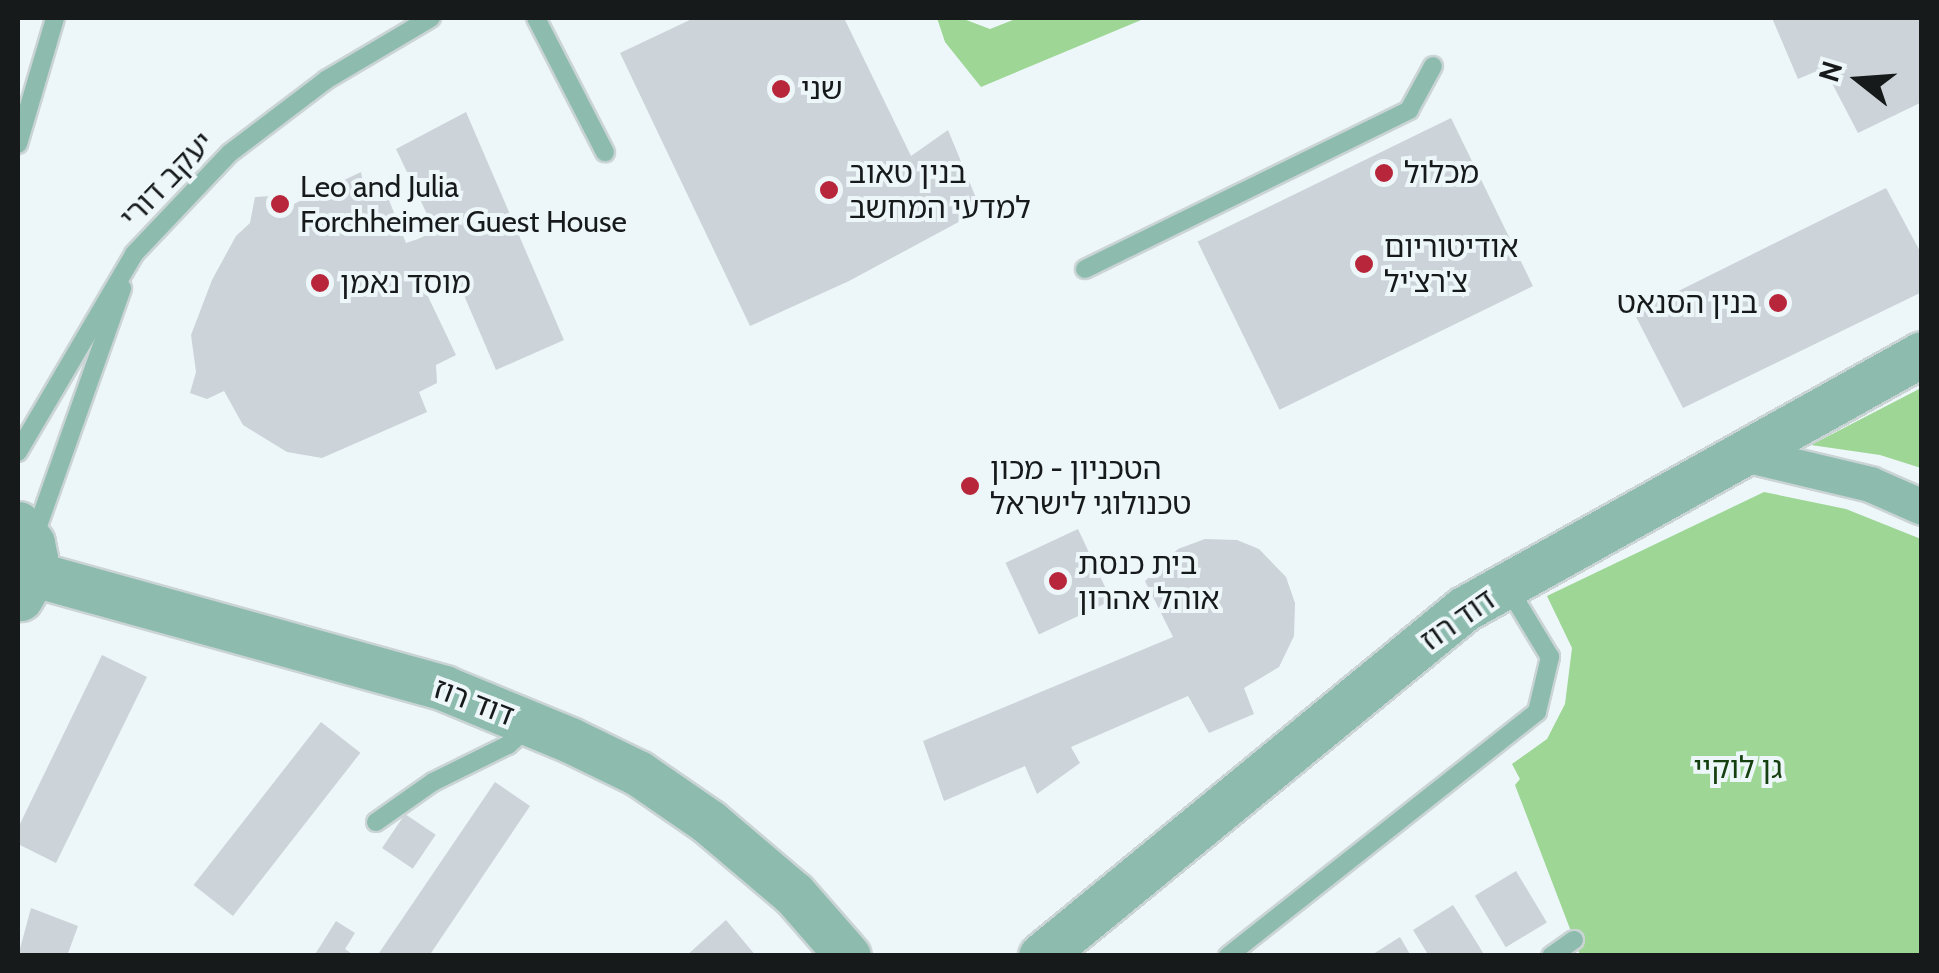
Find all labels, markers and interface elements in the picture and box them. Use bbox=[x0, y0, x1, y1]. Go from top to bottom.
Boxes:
north arrow bbox=[1809, 30, 1909, 130]
text: N bbox=[1811, 57, 1849, 86]
place label: שני bbox=[801, 71, 843, 107]
marker: שני bbox=[770, 78, 792, 100]
street label: יעקב דורי bbox=[113, 125, 221, 235]
place label: בנין טאוב למדעי המחשב bbox=[849, 155, 1031, 226]
place label: מכלול bbox=[1404, 155, 1479, 191]
marker: מכלול bbox=[1373, 162, 1395, 184]
place label: Leo and Julia Forchheimer Guest House bbox=[300, 169, 627, 240]
marker: בנין טאוב למדעי המחשב bbox=[818, 179, 840, 201]
marker: Leo and Julia Forchheimer Guest House bbox=[269, 193, 291, 215]
place label: אודיטוריום צ'רצ'יל bbox=[1384, 229, 1518, 300]
marker: אודיטוריום צ'רצ'יל bbox=[1353, 253, 1375, 275]
place label: מוסד נאמן bbox=[340, 265, 471, 301]
marker: מוסד נאמן bbox=[309, 272, 331, 294]
place label: בנין הסנאט bbox=[1617, 285, 1758, 321]
marker: בנין הסנאט bbox=[1767, 292, 1789, 314]
place label: הטכניון - מכון טכנולוגי לישראל bbox=[990, 451, 1192, 522]
marker: הטכניון - מכון טכנולוגי לישראל bbox=[959, 475, 981, 497]
place label: בית כנסת אוהל אהרון bbox=[1078, 546, 1220, 616]
marker: בית כנסת אוהל אהרון bbox=[1047, 570, 1069, 592]
street label: דוד רוז bbox=[1414, 581, 1502, 659]
street label: דוד רוז bbox=[429, 670, 519, 734]
park label: גן לוקיי bbox=[1693, 750, 1783, 786]

